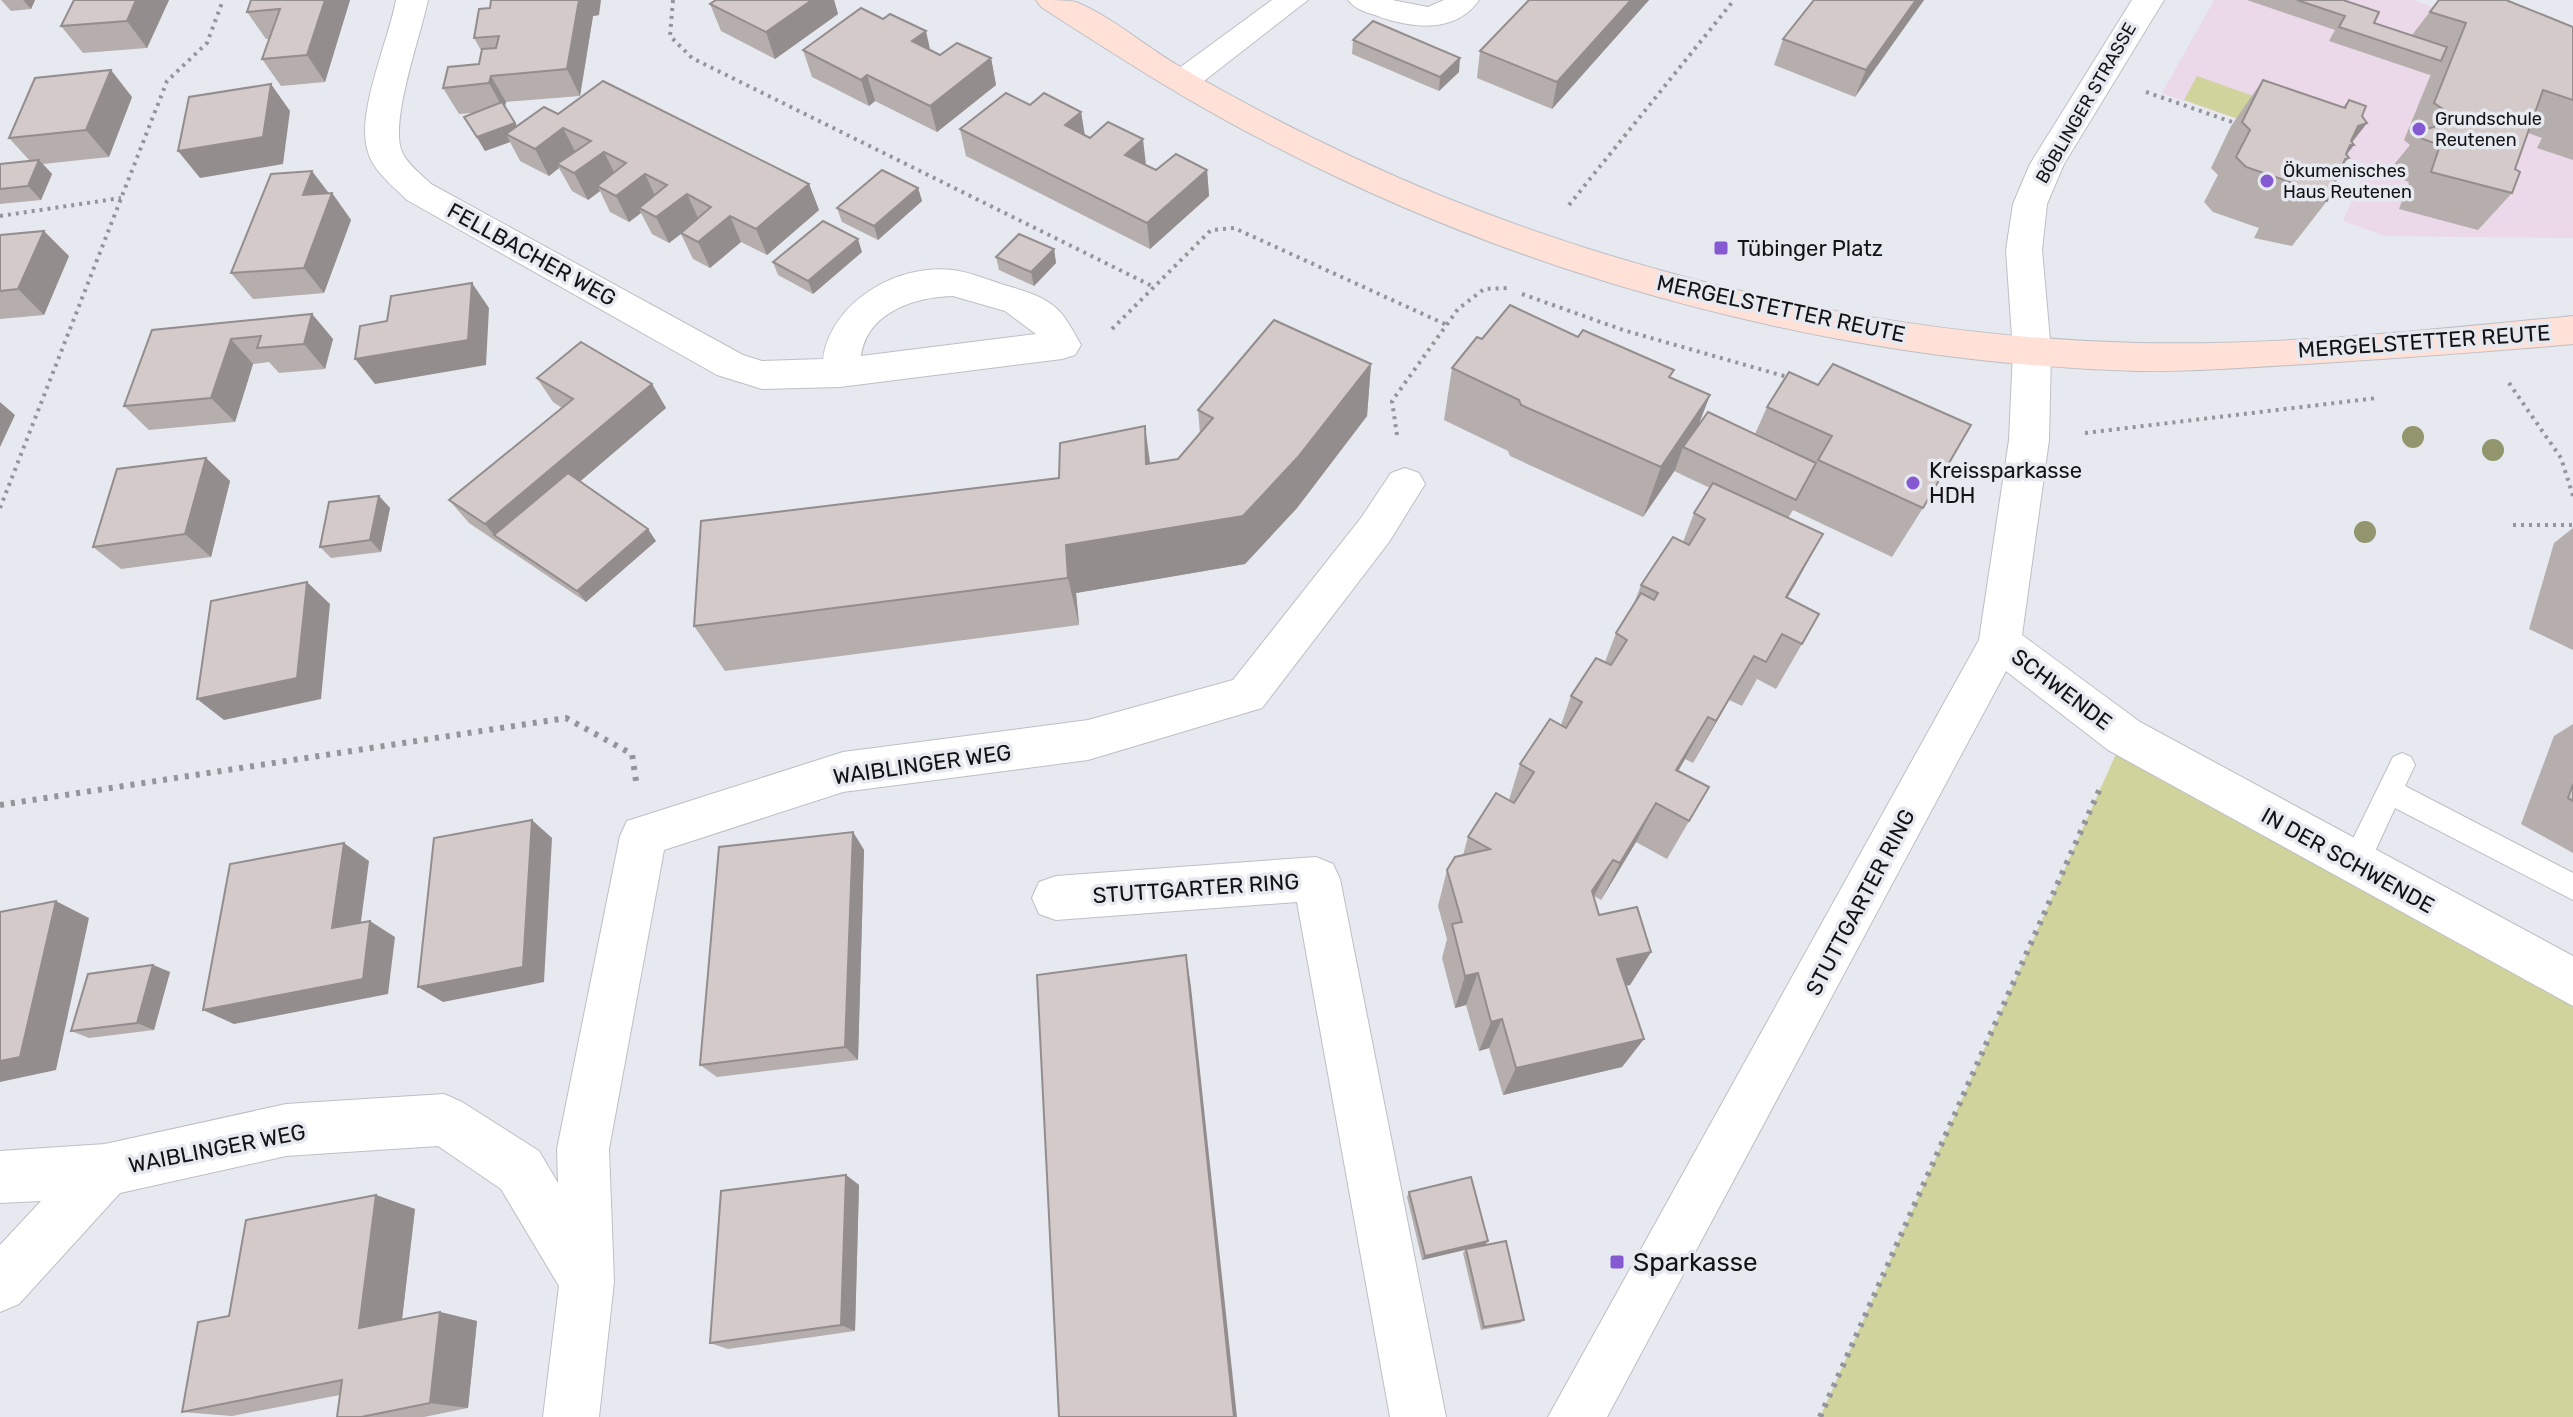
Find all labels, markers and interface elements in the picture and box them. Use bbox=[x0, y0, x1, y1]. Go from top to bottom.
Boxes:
street label: BÖBLINGER STRASSE bbox=[2031, 19, 2141, 187]
place label: Grundschule Reutenen bbox=[2435, 108, 2542, 151]
marker: Grundschule Reutenen bbox=[2410, 120, 2428, 138]
place label: Ökumenisches Haus Reutenen bbox=[2283, 160, 2412, 203]
marker: Ökumenisches Haus Reutenen bbox=[2258, 172, 2276, 190]
street label: FELLBACHER WEG bbox=[443, 197, 621, 312]
place label: Tübinger Platz bbox=[1737, 235, 1883, 262]
marker: Tübinger Platz bbox=[1712, 239, 1730, 257]
street label: MERGELSTETTER REUTE bbox=[1654, 269, 1908, 348]
street label: MERGELSTETTER REUTE bbox=[2297, 319, 2551, 364]
place label: Kreissparkasse HDH bbox=[1929, 457, 2082, 509]
marker: Kreissparkasse HDH bbox=[1904, 474, 1922, 492]
street label: SCHWENDE bbox=[2006, 643, 2117, 736]
street label: WAIBLINGER WEG bbox=[831, 739, 1013, 790]
street label: IN DER SCHWENDE bbox=[2256, 802, 2439, 919]
street label: STUTTGARTER RING bbox=[1800, 804, 1921, 1000]
street label: STUTTGARTER RING bbox=[1092, 868, 1300, 909]
street label: WAIBLINGER WEG bbox=[126, 1118, 308, 1179]
place label: Sparkasse bbox=[1633, 1247, 1757, 1278]
marker: Sparkasse bbox=[1608, 1253, 1626, 1271]

